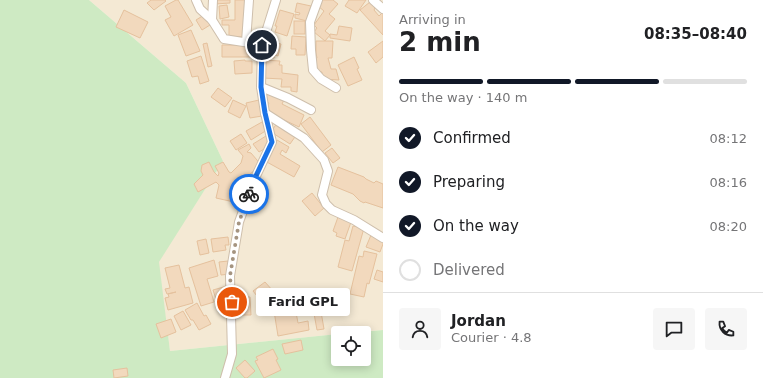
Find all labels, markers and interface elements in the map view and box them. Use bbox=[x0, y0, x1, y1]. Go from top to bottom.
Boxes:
text: Arriving in bbox=[399, 12, 466, 27]
text: 08:35–08:40 bbox=[644, 25, 747, 43]
text: 2 min bbox=[399, 27, 481, 57]
pin bbox=[245, 28, 279, 62]
icon: home bbox=[251, 34, 273, 56]
text: On the way · 140 m bbox=[399, 90, 527, 105]
icon: check bbox=[399, 127, 421, 149]
text: Confirmed bbox=[433, 129, 511, 147]
text: 08:12 bbox=[710, 131, 747, 146]
icon: check bbox=[399, 171, 421, 193]
text: Preparing bbox=[433, 173, 505, 191]
courier bbox=[229, 174, 269, 214]
text: 08:16 bbox=[710, 175, 747, 190]
icon: bike bbox=[238, 183, 260, 205]
icon: check bbox=[399, 215, 421, 237]
text: On the way bbox=[433, 217, 519, 235]
text: 08:20 bbox=[710, 219, 747, 234]
text: Delivered bbox=[433, 261, 505, 279]
pin bbox=[215, 285, 249, 319]
callout: Farid GPL bbox=[256, 288, 350, 316]
icon: bag bbox=[221, 291, 243, 313]
text: Farid GPL bbox=[268, 294, 338, 309]
button: person bbox=[399, 308, 441, 350]
button: chat bbox=[653, 308, 695, 350]
button: phone bbox=[705, 308, 747, 350]
text: Jordan bbox=[451, 312, 506, 330]
map controls bbox=[331, 326, 371, 366]
button: locate bbox=[331, 326, 371, 366]
text: Courier · 4.8 bbox=[451, 330, 532, 345]

